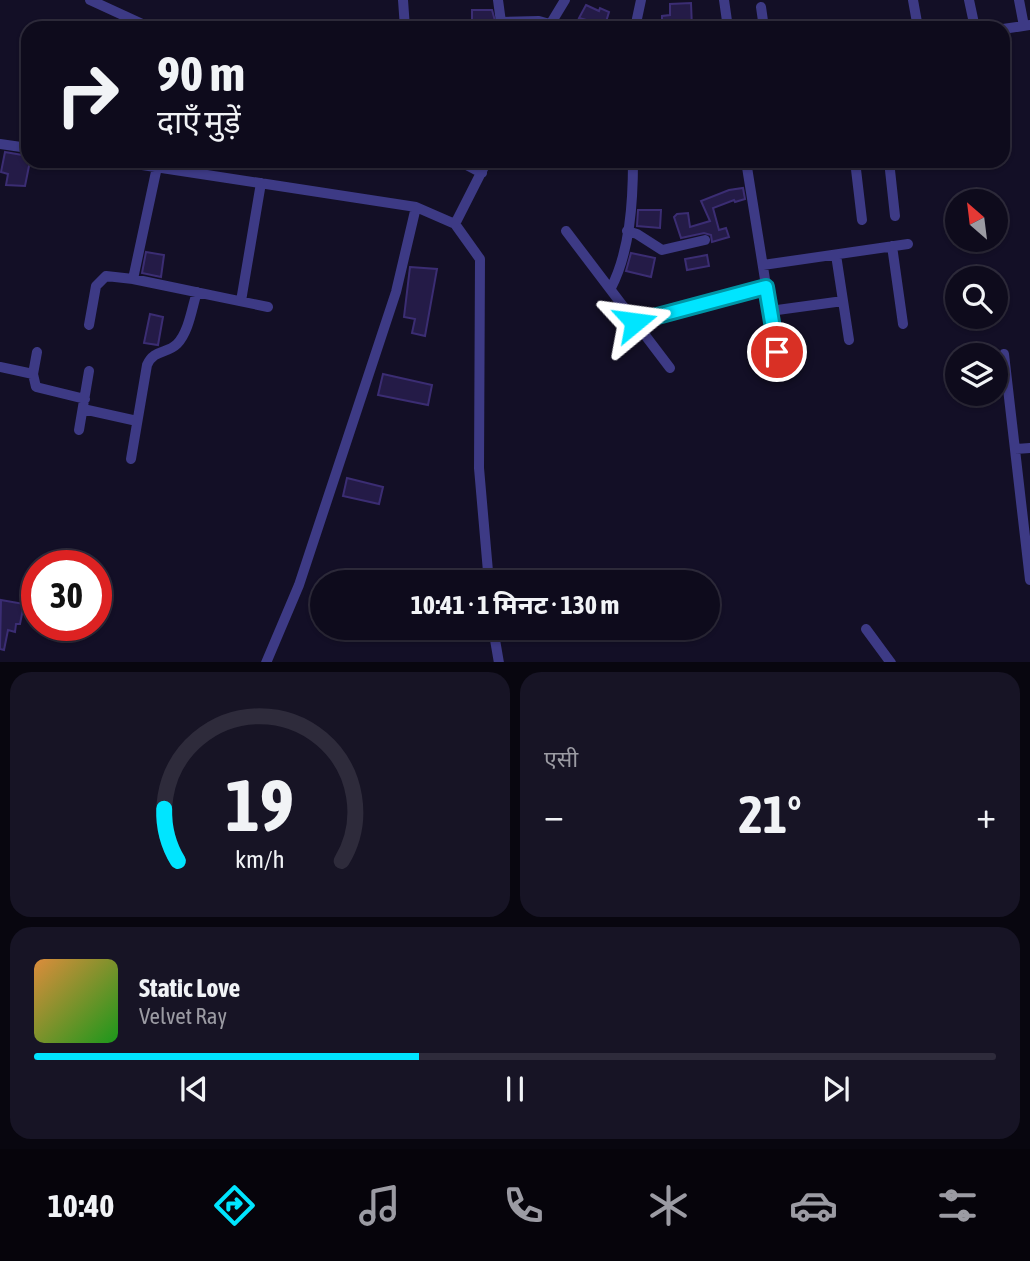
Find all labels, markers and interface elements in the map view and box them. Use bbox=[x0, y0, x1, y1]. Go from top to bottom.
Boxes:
text: 90 m bbox=[157, 45, 245, 101]
icon: right bbox=[42, 49, 133, 140]
text: दाएँ मुड़ें bbox=[157, 103, 241, 140]
north arrow bbox=[945, 189, 1008, 252]
map controls bbox=[945, 189, 1008, 406]
button: search bbox=[945, 266, 1008, 329]
position arrow bbox=[598, 285, 672, 359]
pin bbox=[747, 322, 807, 382]
icon: arrive bbox=[758, 333, 796, 371]
button: layers bbox=[945, 343, 1008, 406]
speed limit sign: 30 bbox=[21, 550, 112, 641]
text: 10:41 · 1 मिनट · 130 m bbox=[411, 590, 619, 620]
text: एसी bbox=[544, 746, 578, 772]
text: 19 bbox=[226, 763, 294, 846]
text: 21° bbox=[738, 784, 802, 844]
text: − bbox=[544, 793, 564, 836]
text: + bbox=[976, 793, 996, 836]
text: km/h bbox=[235, 844, 285, 872]
text: Static Love bbox=[139, 973, 240, 1003]
text: Velvet Ray bbox=[139, 1003, 227, 1029]
icon: previous bbox=[175, 1070, 213, 1108]
icon: pause bbox=[496, 1070, 534, 1108]
icon: next bbox=[817, 1070, 855, 1108]
icon: directions bbox=[210, 1181, 259, 1230]
icon: music bbox=[355, 1181, 404, 1230]
icon: phone bbox=[499, 1181, 548, 1230]
icon: climate bbox=[644, 1181, 693, 1230]
icon: car bbox=[789, 1181, 838, 1230]
icon: filters bbox=[933, 1181, 982, 1230]
text: 10:40 bbox=[48, 1187, 114, 1224]

